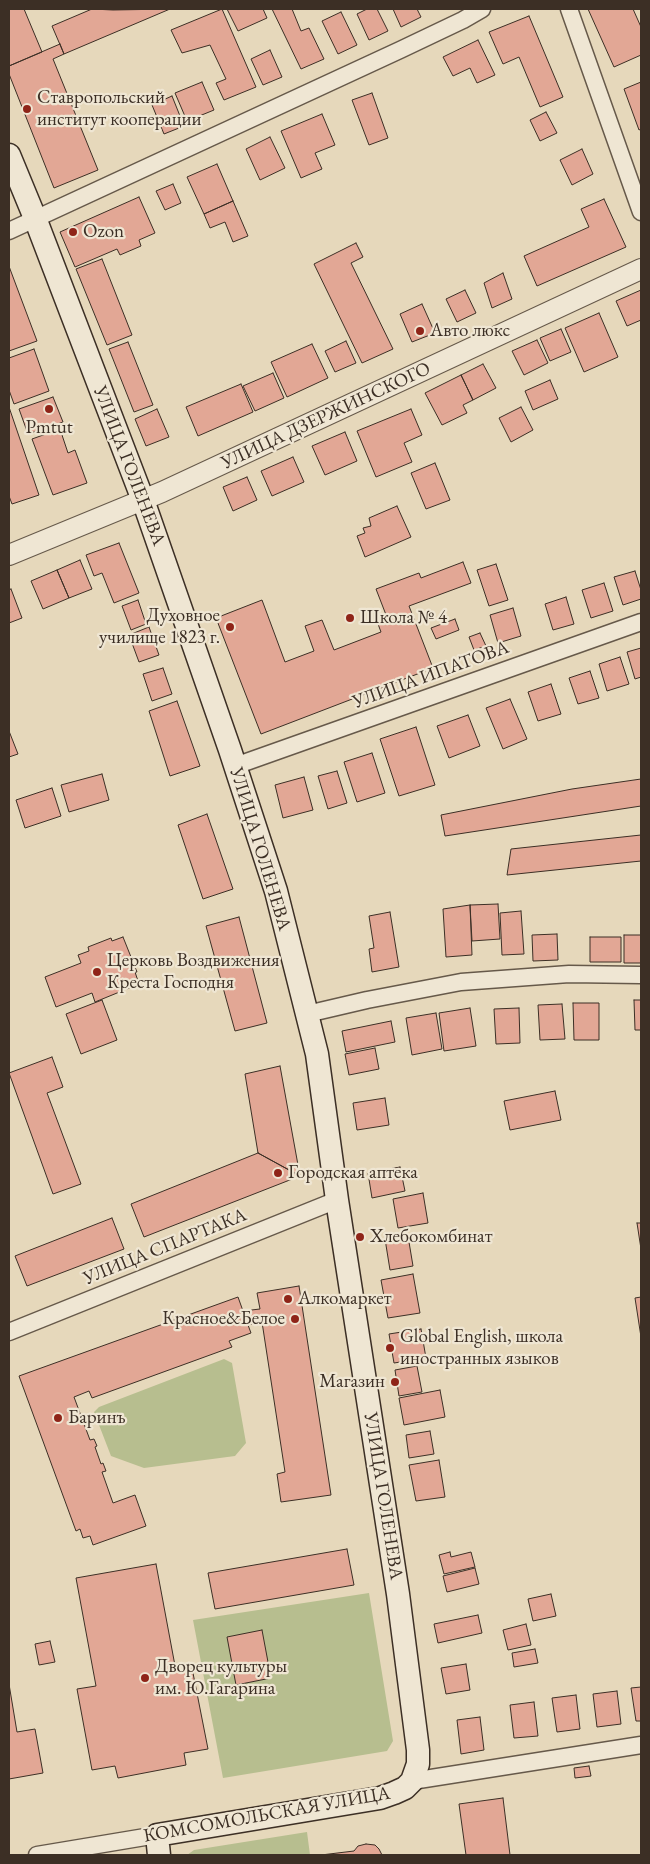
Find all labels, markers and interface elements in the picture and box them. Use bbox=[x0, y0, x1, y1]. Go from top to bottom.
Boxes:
place label: Ставропольский институт кооперации bbox=[37, 87, 202, 131]
marker: Ставропольский институт кооперации bbox=[21, 103, 33, 115]
place label: Ozon bbox=[83, 221, 124, 243]
marker: Ozon bbox=[67, 226, 79, 238]
place label: Авто люкс bbox=[430, 320, 510, 342]
marker: Авто люкс bbox=[414, 325, 426, 337]
street label: УЛИЦА ДЗЕРЖИНСКОГО bbox=[218, 357, 434, 475]
street label: УЛИЦА ГОЛЕНЕВА bbox=[88, 383, 170, 549]
marker: Pmtut bbox=[43, 403, 55, 415]
place label: Pmtut bbox=[25, 417, 73, 439]
place label: Духовное училище 1823 г. bbox=[99, 605, 220, 649]
place label: Школа № 4 bbox=[360, 607, 447, 629]
marker: Школа № 4 bbox=[344, 612, 356, 624]
marker: Духовное училище 1823 г. bbox=[224, 621, 236, 633]
street label: УЛИЦА ИПАТОВА bbox=[350, 636, 512, 714]
street label: УЛИЦА ГОЛЕНЕВА bbox=[224, 765, 296, 933]
place label: Церковь Воздвижения Креста Господня bbox=[107, 950, 279, 994]
marker: Церковь Воздвижения Креста Господня bbox=[91, 966, 103, 978]
place label: Городская аптека bbox=[288, 1162, 418, 1184]
marker: Городская аптека bbox=[272, 1167, 284, 1179]
street label: УЛИЦА СПАРТАКА bbox=[80, 1204, 250, 1290]
place label: Хлебокомбинат bbox=[370, 1226, 492, 1248]
marker: Хлебокомбинат bbox=[354, 1231, 366, 1243]
place label: Алкомаркет bbox=[298, 1288, 391, 1310]
marker: Алкомаркет bbox=[282, 1293, 294, 1305]
place label: Красное&Белое bbox=[162, 1308, 285, 1330]
marker: Красное&Белое bbox=[289, 1313, 301, 1325]
place label: Global English, школа иностранных языков bbox=[400, 1326, 563, 1370]
marker: Global English, школа иностранных языков bbox=[384, 1342, 396, 1354]
place label: Магазин bbox=[319, 1371, 385, 1393]
marker: Магазин bbox=[389, 1376, 401, 1388]
place label: Баринъ bbox=[68, 1407, 126, 1429]
street label: УЛИЦА ГОЛЕНЕВА bbox=[358, 1411, 408, 1581]
marker: Баринъ bbox=[52, 1412, 64, 1424]
place label: Дворец культуры им. Ю.Гагарина bbox=[155, 1656, 287, 1700]
marker: Дворец культуры им. Ю.Гагарина bbox=[139, 1672, 151, 1684]
street label: КОМСОМОЛЬСКАЯ УЛИЦА bbox=[142, 1782, 392, 1848]

